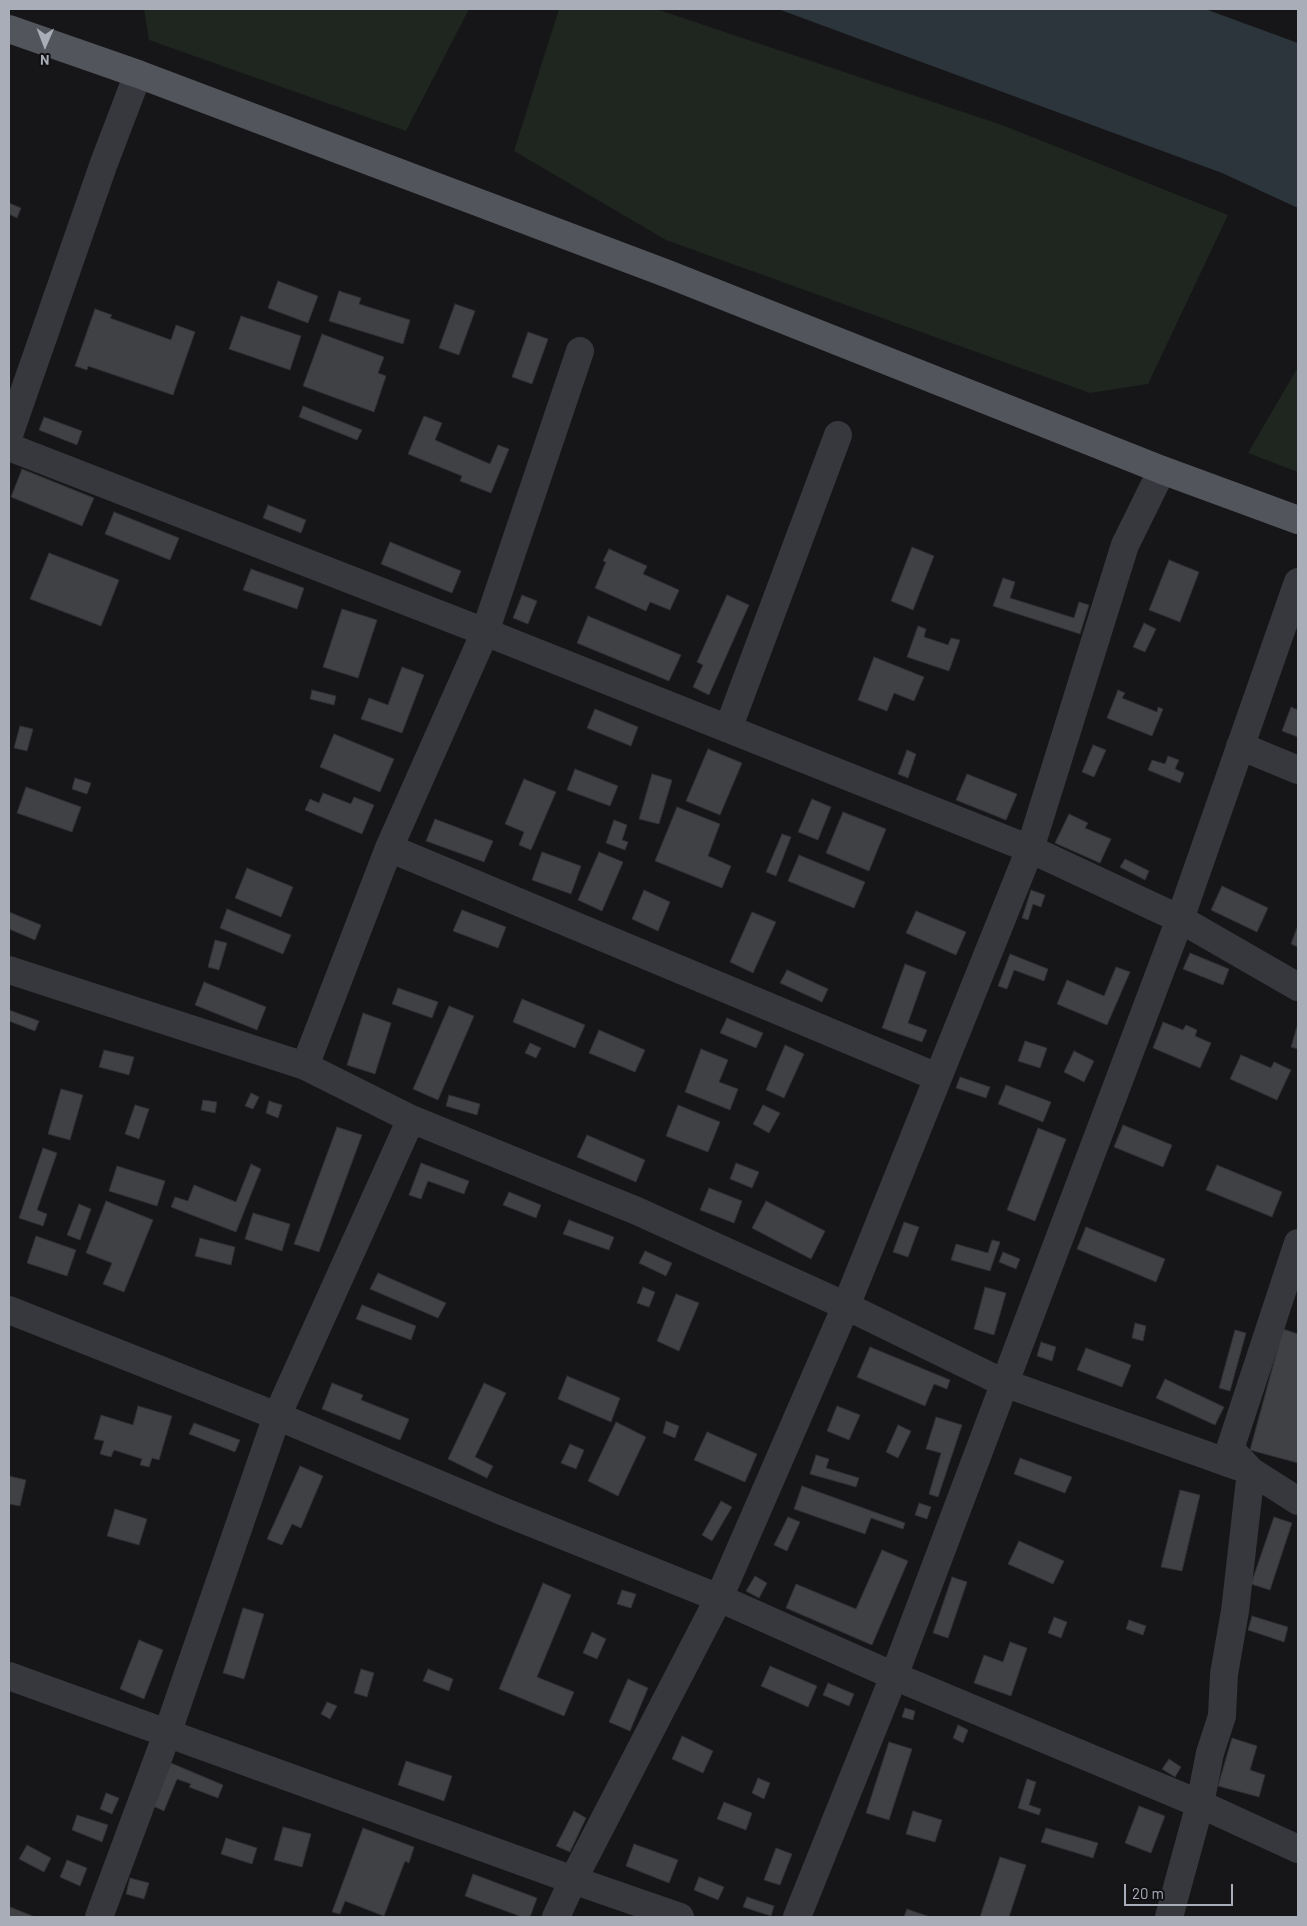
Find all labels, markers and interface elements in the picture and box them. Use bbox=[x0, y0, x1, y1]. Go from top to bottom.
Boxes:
north arrow bbox=[20, 20, 70, 70]
text: N bbox=[40, 52, 50, 69]
scale bar bbox=[1127, 1874, 1236, 1906]
text: 20 m bbox=[1132, 1884, 1164, 1902]

